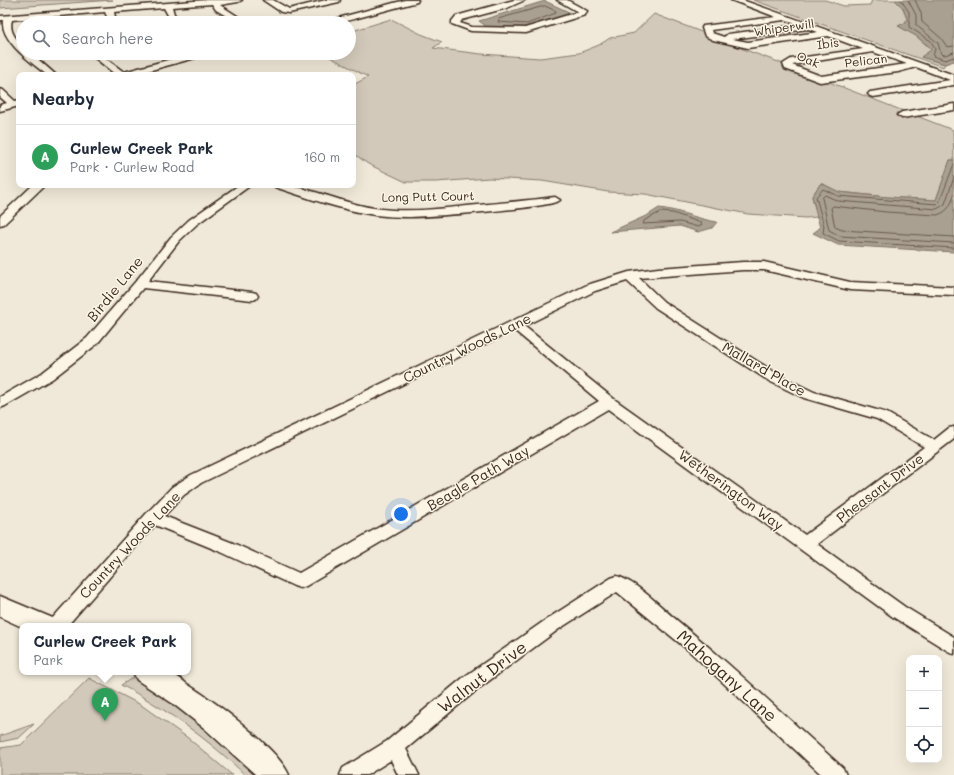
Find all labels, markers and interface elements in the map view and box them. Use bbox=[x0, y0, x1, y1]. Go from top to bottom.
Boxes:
street label: Whiperwill bbox=[753, 15, 815, 39]
search box bbox=[16, 16, 356, 60]
icon: search bbox=[30, 27, 52, 49]
text: Search here bbox=[62, 28, 153, 48]
street label: Ibis bbox=[816, 34, 840, 52]
street label: Oak bbox=[795, 47, 822, 71]
street label: Pelican bbox=[844, 49, 888, 71]
text: Nearby bbox=[32, 87, 94, 109]
text: Curlew Creek Park bbox=[70, 138, 213, 158]
text: A bbox=[40, 148, 50, 165]
text: 160 m bbox=[304, 148, 340, 165]
text: Park · Curlew Road bbox=[70, 158, 194, 175]
street label: Long Putt Court bbox=[381, 187, 474, 205]
street label: Birdie Lane bbox=[82, 252, 147, 325]
street label: Country Woods Lane bbox=[400, 308, 534, 387]
street label: Mallard Place bbox=[719, 337, 810, 400]
street label: Beagle Path Way bbox=[423, 441, 532, 515]
street label: Wetherington Way bbox=[675, 445, 788, 534]
street label: Pheasant Drive bbox=[832, 448, 927, 527]
street label: Country Woods Lane bbox=[75, 487, 184, 602]
your location bbox=[391, 504, 411, 524]
popup bbox=[19, 623, 191, 675]
street label: Mahogany Lane bbox=[673, 624, 782, 726]
text: Curlew Creek Park bbox=[33, 631, 177, 651]
street label: Walnut Drive bbox=[432, 635, 530, 717]
text: Park bbox=[33, 651, 63, 668]
map controls bbox=[906, 655, 942, 763]
button: + bbox=[906, 655, 942, 691]
pin: A bbox=[92, 688, 118, 721]
button: − bbox=[906, 691, 942, 727]
button: locate bbox=[906, 727, 942, 763]

